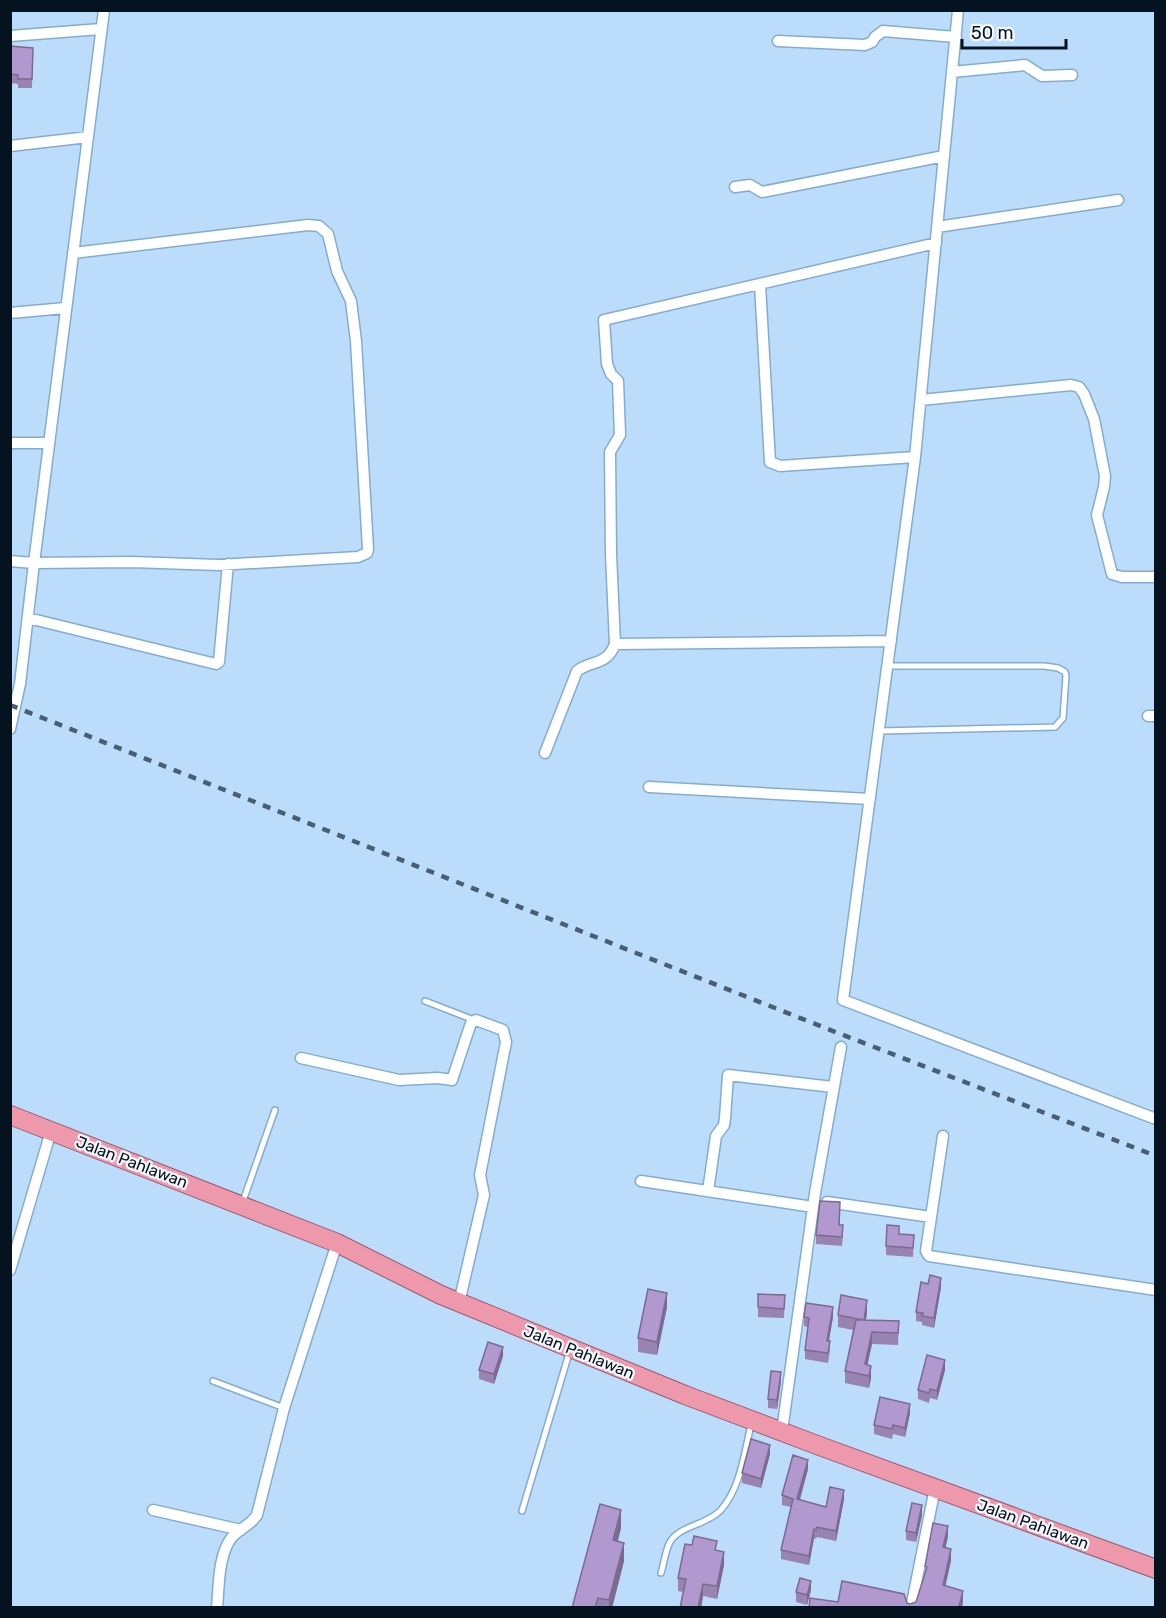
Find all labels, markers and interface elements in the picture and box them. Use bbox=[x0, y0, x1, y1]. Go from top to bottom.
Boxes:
scale bar bbox=[962, 12, 1066, 50]
text: 50 m bbox=[971, 22, 1014, 44]
street label: Jalan Pahlawan bbox=[74, 1132, 190, 1192]
street label: Jalan Pahlawan bbox=[521, 1321, 637, 1383]
street label: Jalan Pahlawan bbox=[974, 1495, 1092, 1553]

